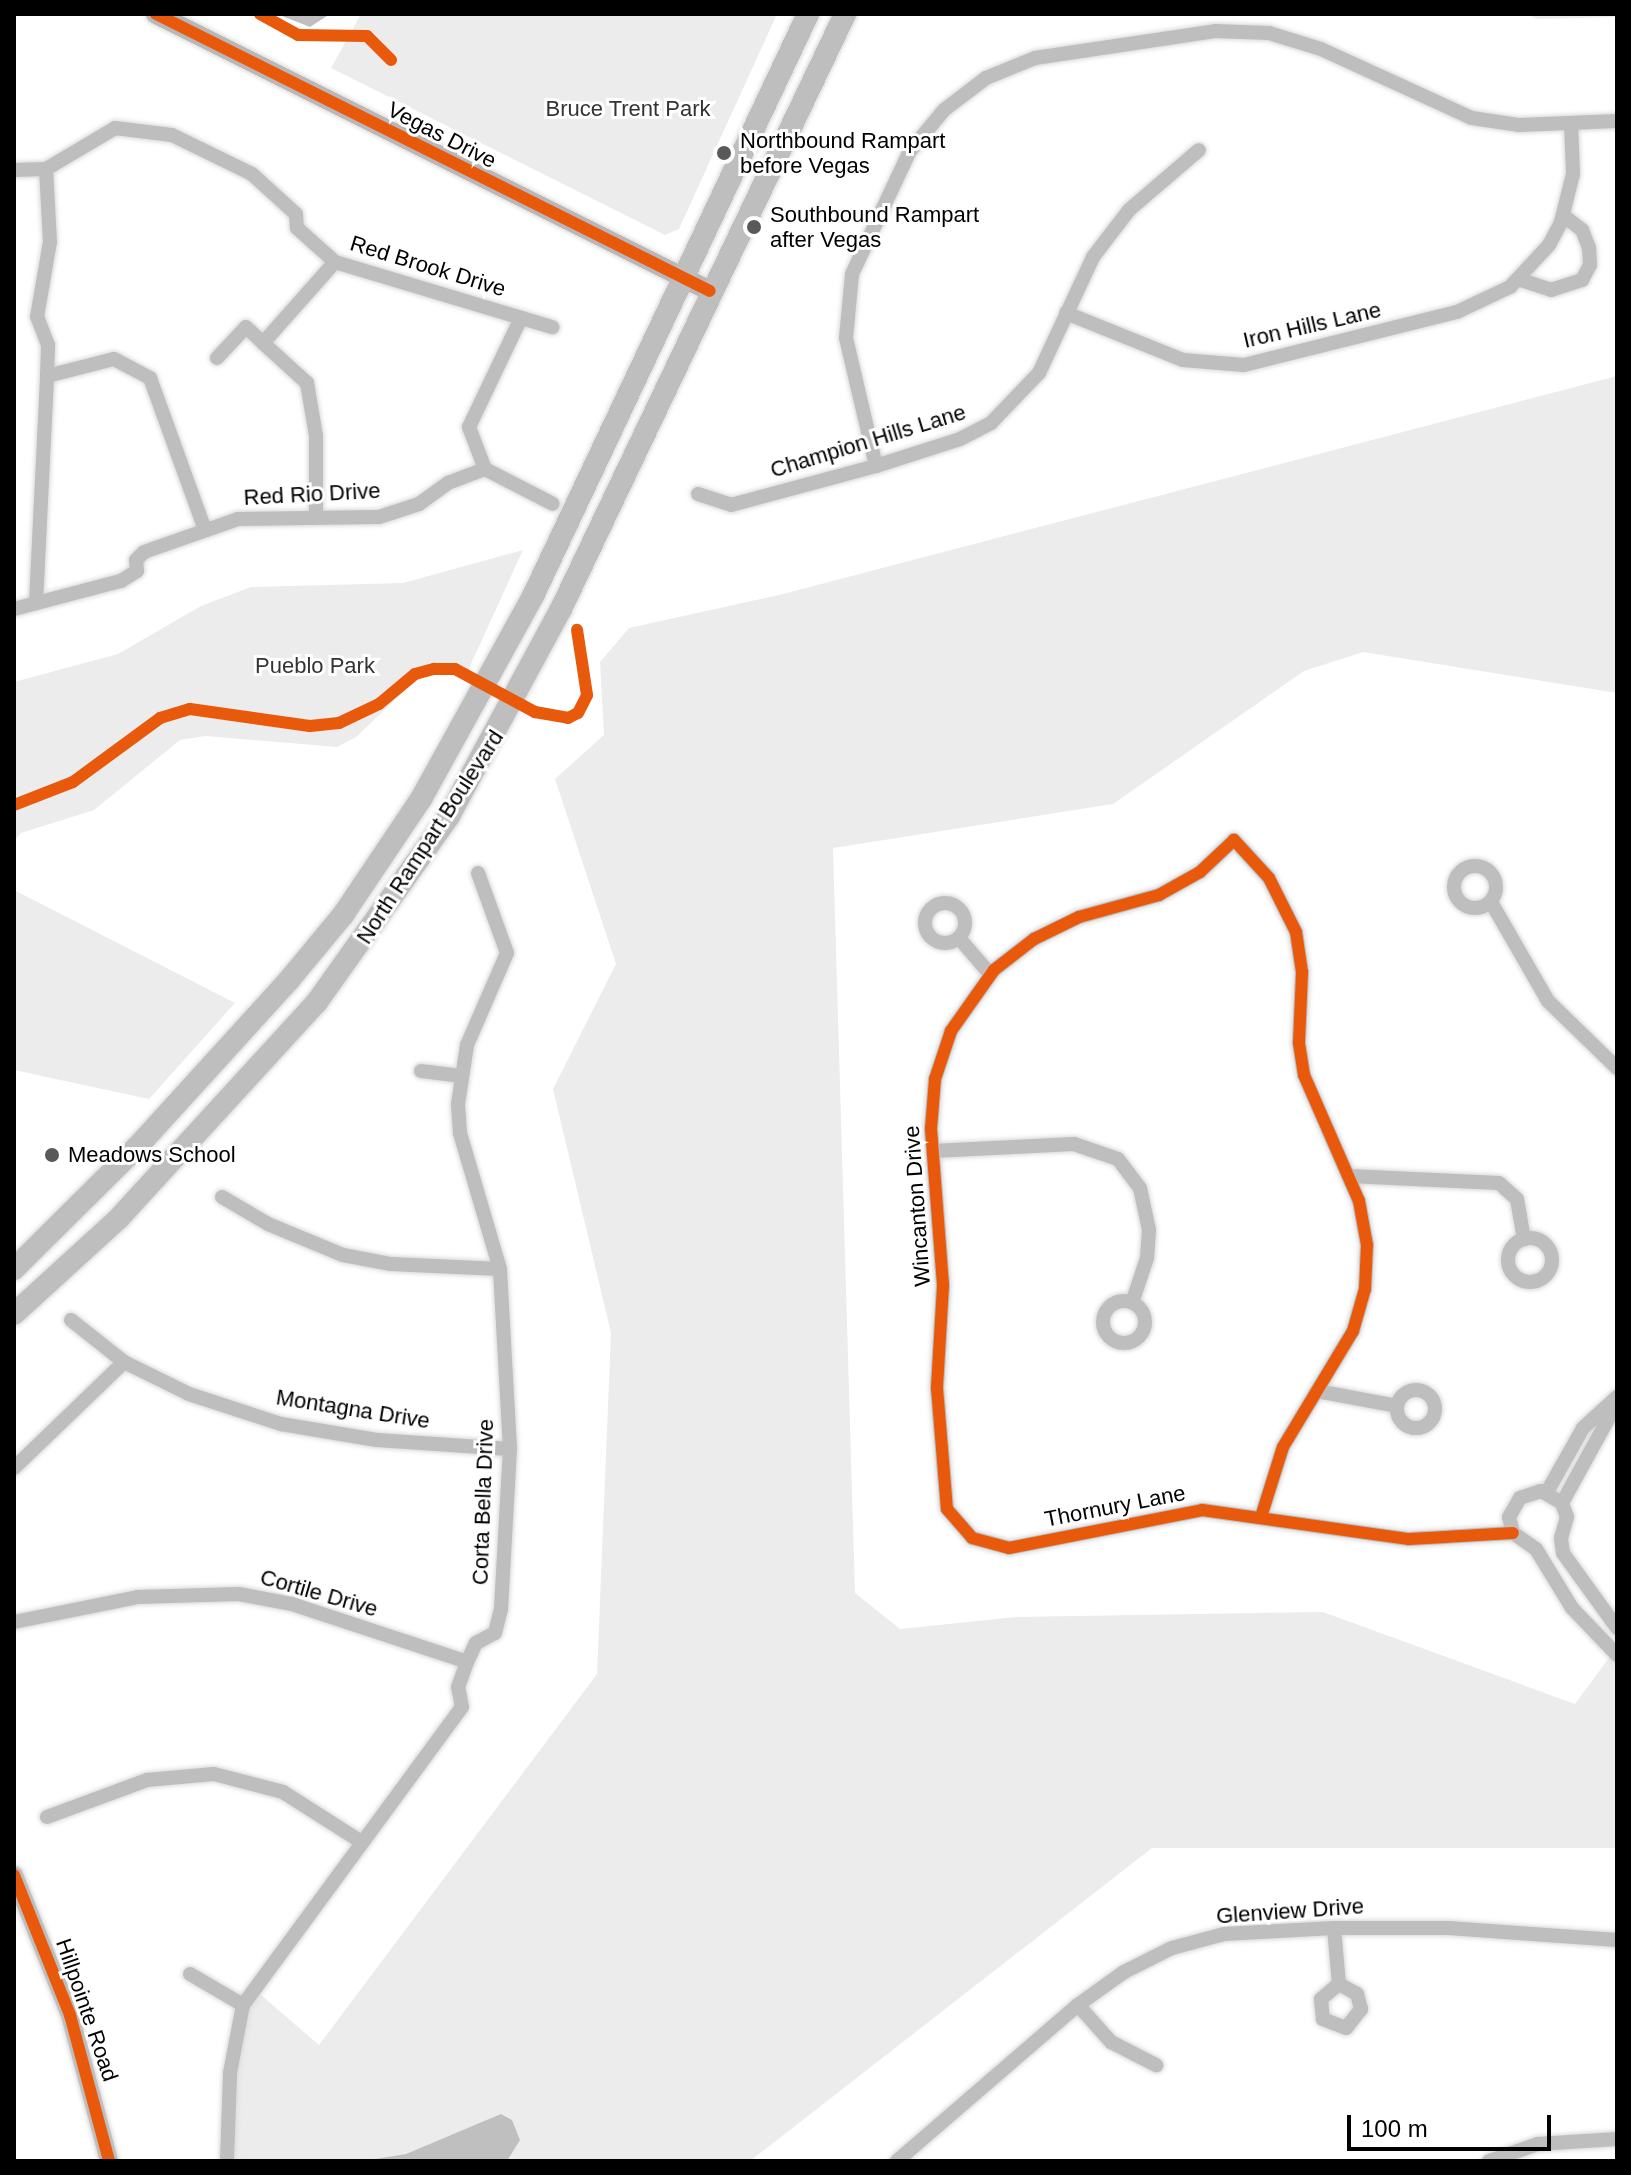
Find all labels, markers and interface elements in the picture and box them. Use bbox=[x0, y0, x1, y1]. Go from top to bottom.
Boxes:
street label: Vegas Drive bbox=[383, 96, 501, 174]
park label: Bruce Trent Park bbox=[545, 96, 711, 122]
place label: Northbound Rampart before Vegas bbox=[740, 127, 945, 178]
marker: Northbound Rampart before Vegas bbox=[715, 144, 733, 162]
place label: Southbound Rampart after Vegas bbox=[770, 201, 979, 252]
marker: Southbound Rampart after Vegas bbox=[745, 218, 763, 236]
street label: Red Brook Drive bbox=[347, 230, 509, 302]
street label: Iron Hills Lane bbox=[1241, 296, 1383, 354]
street label: Champion Hills Lane bbox=[767, 399, 969, 483]
street label: Red Rio Drive bbox=[243, 477, 381, 511]
park label: Pueblo Park bbox=[255, 653, 375, 679]
street label: North Rampart Boulevard bbox=[351, 725, 509, 949]
street label: Wincanton Drive bbox=[898, 1125, 936, 1287]
place label: Meadows School bbox=[68, 1142, 236, 1168]
marker: Meadows School bbox=[43, 1146, 61, 1164]
street label: Montagna Drive bbox=[274, 1384, 432, 1434]
street label: Corta Bella Drive bbox=[467, 1418, 499, 1586]
street label: Thornury Lane bbox=[1042, 1479, 1188, 1533]
street label: Cortile Drive bbox=[257, 1564, 381, 1622]
street label: Glenview Drive bbox=[1215, 1893, 1365, 1929]
street label: Hillpointe Road bbox=[50, 1935, 124, 2085]
scale bar bbox=[1351, 2099, 1555, 2149]
text: 100 m bbox=[1361, 2115, 1428, 2142]

